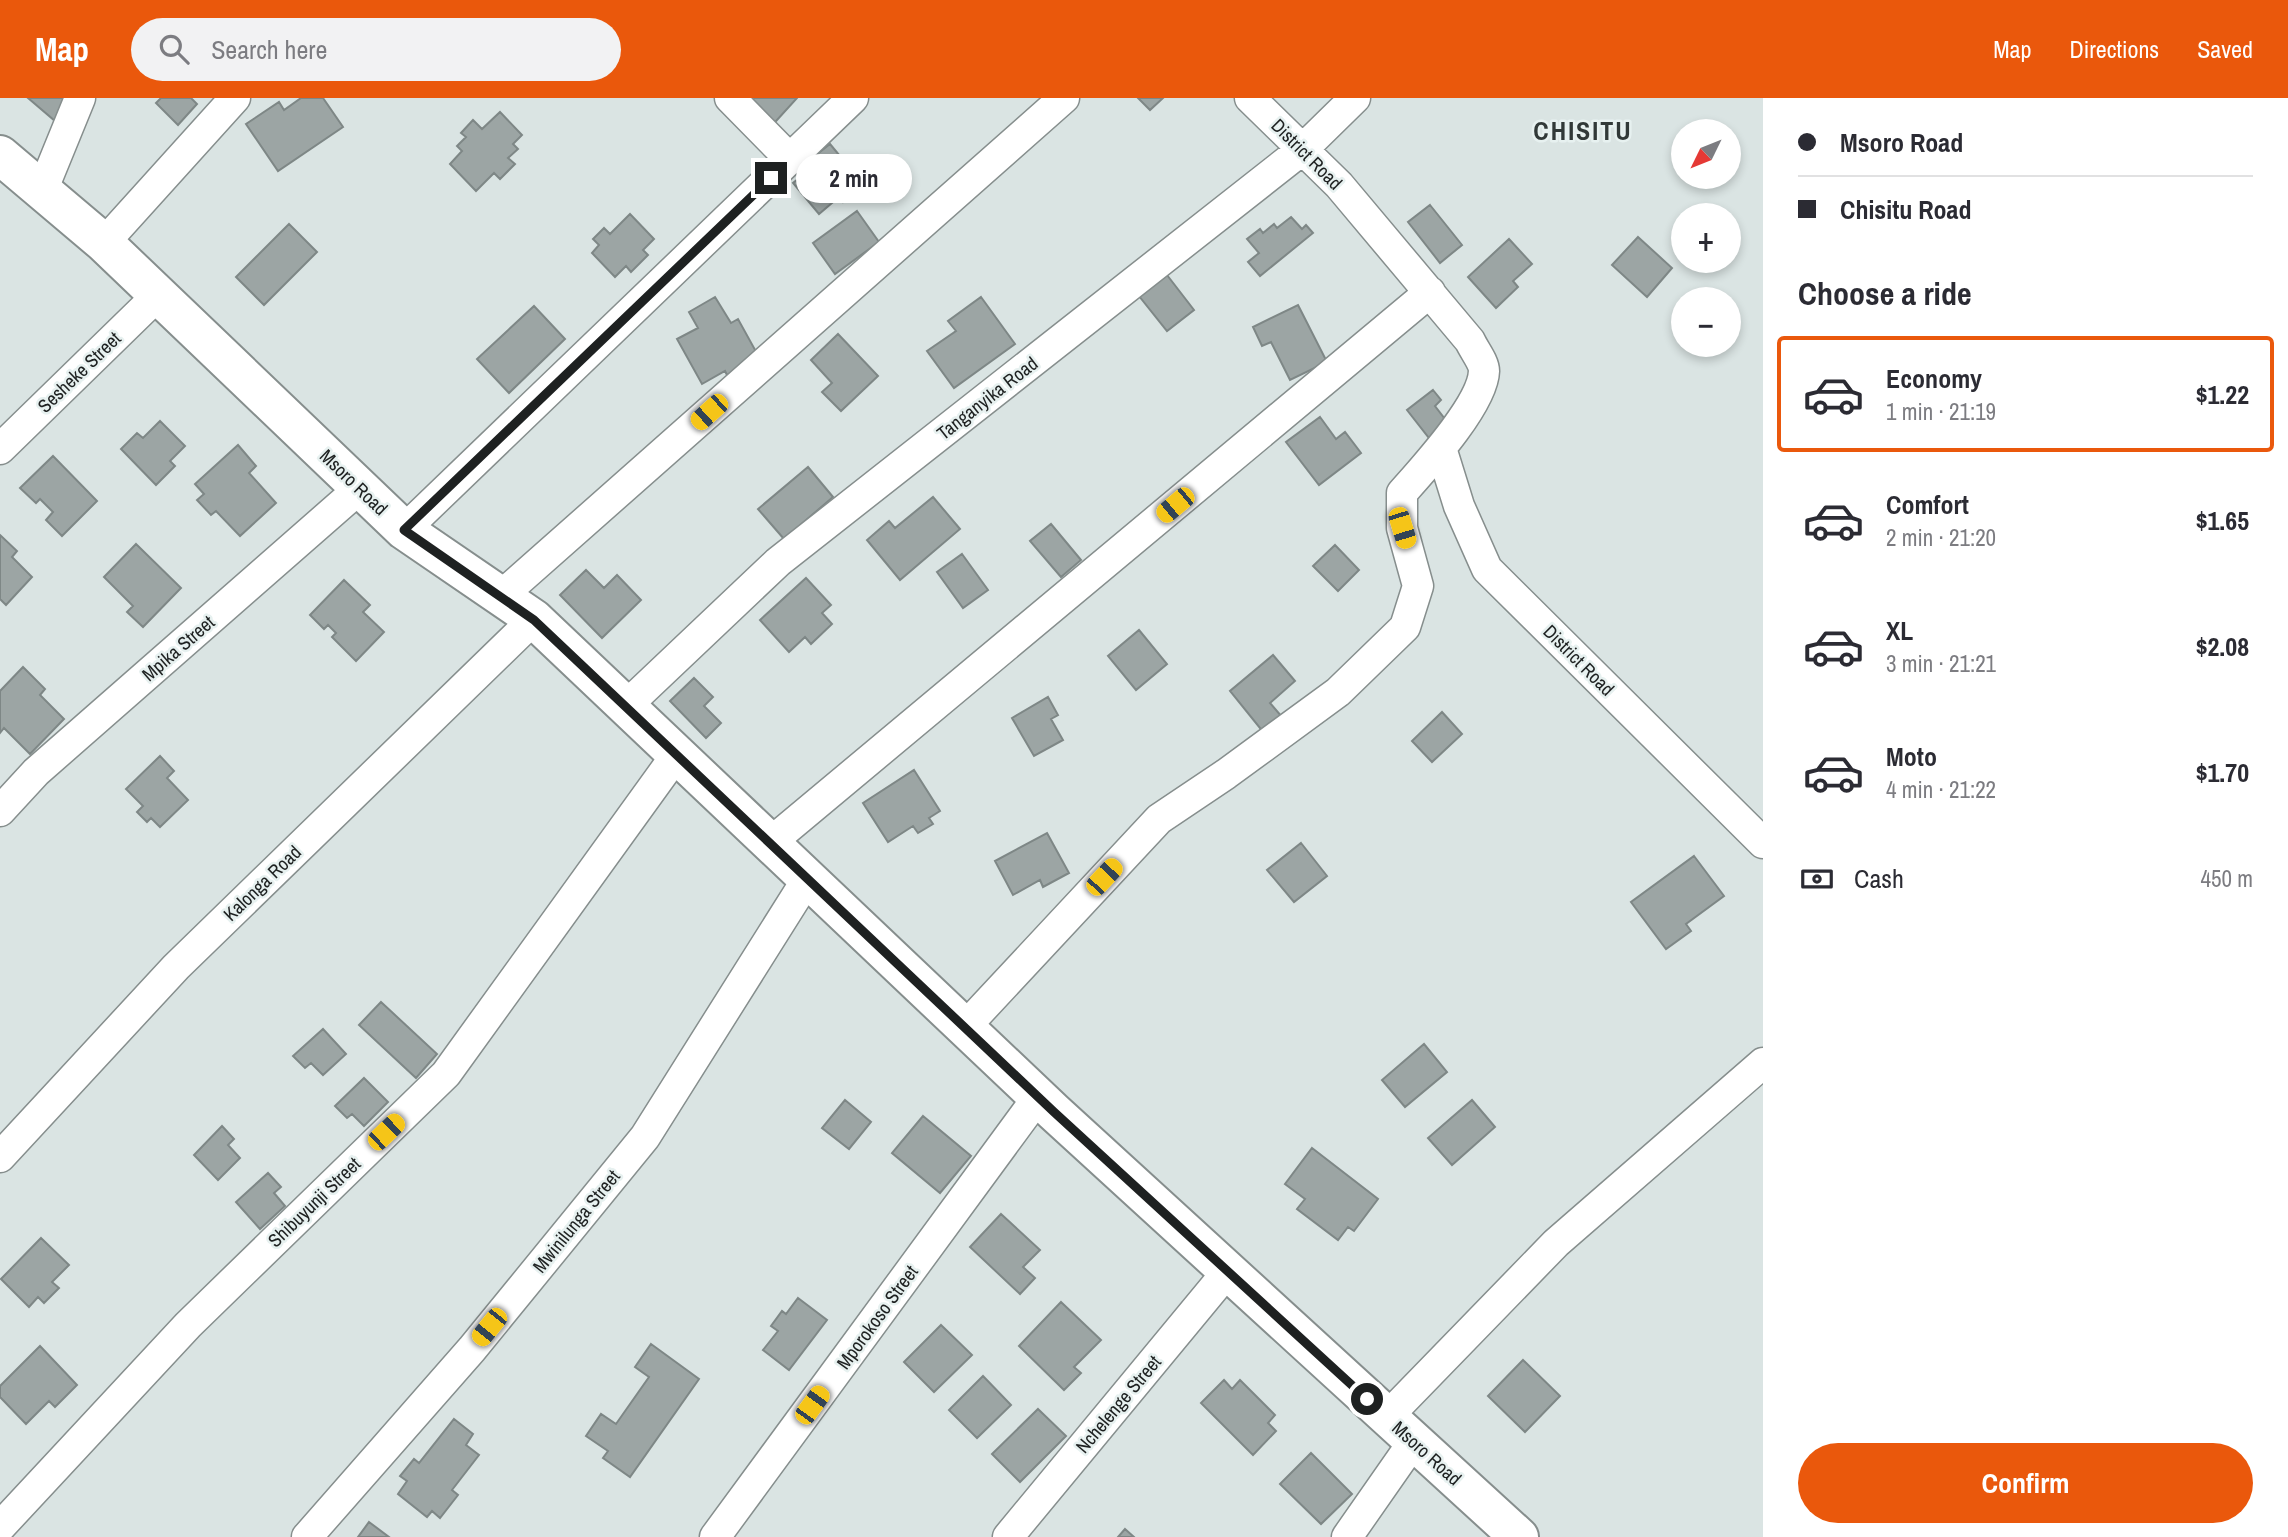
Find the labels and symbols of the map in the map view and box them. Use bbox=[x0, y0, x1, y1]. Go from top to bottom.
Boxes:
street label: District Road bbox=[1266, 113, 1348, 195]
district label: CHISITU bbox=[1533, 113, 1633, 148]
north arrow bbox=[1671, 119, 1741, 189]
callout: 2 min bbox=[796, 154, 911, 202]
route end bbox=[755, 162, 787, 194]
street label: Sesheke Street bbox=[32, 325, 127, 418]
street label: Tanganyika Road bbox=[931, 350, 1043, 446]
car bbox=[687, 390, 732, 434]
street label: Msoro Road bbox=[314, 443, 394, 521]
car bbox=[1153, 483, 1198, 527]
car bbox=[1386, 505, 1419, 551]
street label: Mpika Street bbox=[136, 609, 220, 687]
street label: District Road bbox=[1538, 619, 1620, 701]
street label: Kalonga Road bbox=[217, 839, 307, 927]
car bbox=[1082, 854, 1127, 900]
car bbox=[364, 1110, 409, 1154]
street label: Shibuyunji Street bbox=[262, 1151, 367, 1253]
street label: Mwinilunga Street bbox=[526, 1164, 626, 1278]
street label: Mporokoso Street bbox=[830, 1259, 924, 1374]
car bbox=[468, 1304, 511, 1350]
street label: Nchelenge Street bbox=[1069, 1349, 1167, 1458]
car bbox=[792, 1382, 833, 1428]
route start bbox=[1351, 1383, 1383, 1415]
street label: Msoro Road bbox=[1387, 1415, 1467, 1491]

